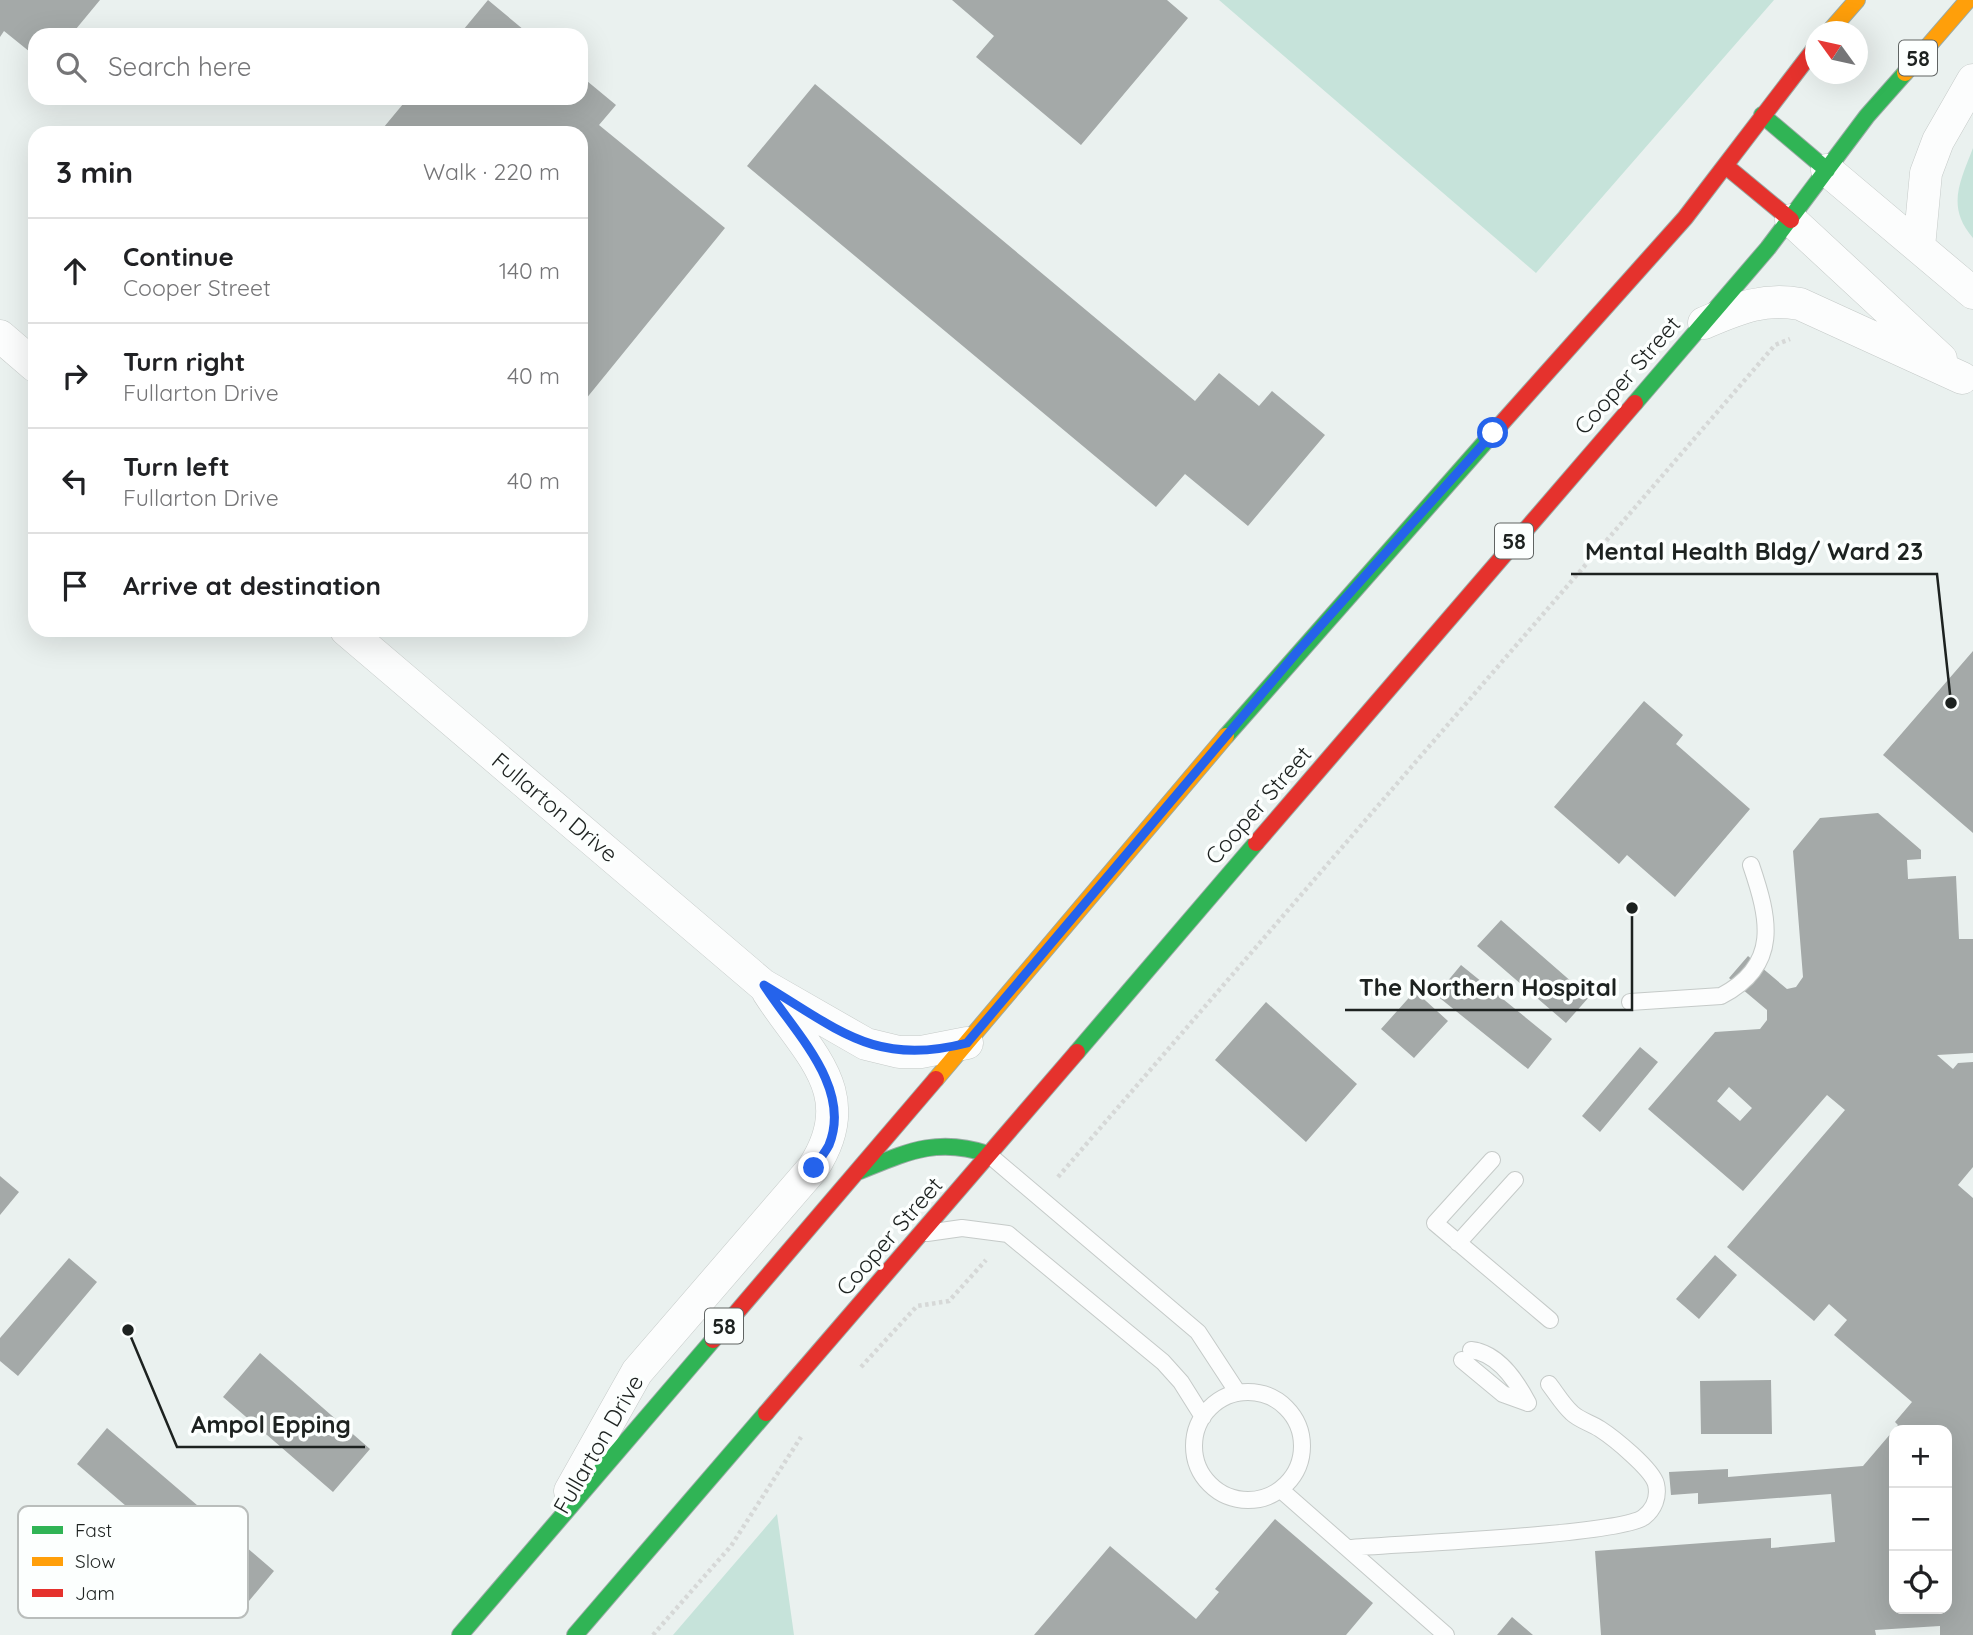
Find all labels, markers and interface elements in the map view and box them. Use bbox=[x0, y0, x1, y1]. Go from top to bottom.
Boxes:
north arrow bbox=[1805, 21, 1868, 84]
search box bbox=[28, 28, 588, 105]
road number: 58 bbox=[1899, 41, 1937, 76]
icon: search bbox=[52, 48, 90, 86]
text: Search here bbox=[108, 50, 252, 83]
text: 3 min bbox=[56, 153, 133, 191]
text: Walk · 220 m bbox=[423, 157, 560, 186]
text: Continue bbox=[123, 240, 234, 273]
icon: ahead bbox=[56, 252, 94, 290]
text: 140 m bbox=[499, 256, 560, 285]
text: Cooper Street bbox=[123, 273, 271, 302]
street label: Cooper Street bbox=[1568, 310, 1687, 440]
text: Turn right bbox=[123, 345, 245, 378]
icon: right bbox=[56, 357, 94, 395]
text: 40 m bbox=[507, 361, 560, 390]
text: Fullarton Drive bbox=[123, 378, 279, 407]
route start bbox=[1477, 417, 1508, 448]
text: Turn left bbox=[123, 450, 230, 483]
icon: left bbox=[56, 462, 94, 500]
text: 40 m bbox=[507, 466, 560, 495]
text: Fullarton Drive bbox=[123, 483, 279, 512]
road number: 58 bbox=[1495, 524, 1533, 558]
callout: Mental Health Bldg/ Ward 23 bbox=[1571, 529, 1937, 574]
text: Mental Health Bldg/ Ward 23 bbox=[1585, 536, 1923, 566]
icon: arrive bbox=[56, 567, 94, 605]
text: Arrive at destination bbox=[123, 569, 381, 602]
street label: Cooper Street bbox=[1199, 740, 1318, 870]
street label: Fullarton Drive bbox=[486, 746, 624, 868]
callout: The Northern Hospital bbox=[1345, 965, 1632, 1010]
text: The Northern Hospital bbox=[1359, 972, 1617, 1002]
route end bbox=[798, 1152, 829, 1183]
street label: Cooper Street bbox=[830, 1171, 949, 1301]
road number: 58 bbox=[705, 1308, 743, 1344]
street label: Fullarton Drive bbox=[547, 1369, 649, 1519]
callout: Ampol Epping bbox=[177, 1402, 365, 1447]
text: Ampol Epping bbox=[191, 1409, 351, 1439]
map controls bbox=[1889, 1425, 1952, 1614]
button: + bbox=[1889, 1425, 1952, 1488]
button: − bbox=[1889, 1488, 1952, 1551]
legend bbox=[18, 1506, 248, 1618]
text: Fast bbox=[75, 1518, 112, 1542]
text: Slow bbox=[75, 1549, 116, 1573]
button: locate bbox=[1889, 1551, 1952, 1614]
text: Jam bbox=[75, 1581, 115, 1605]

